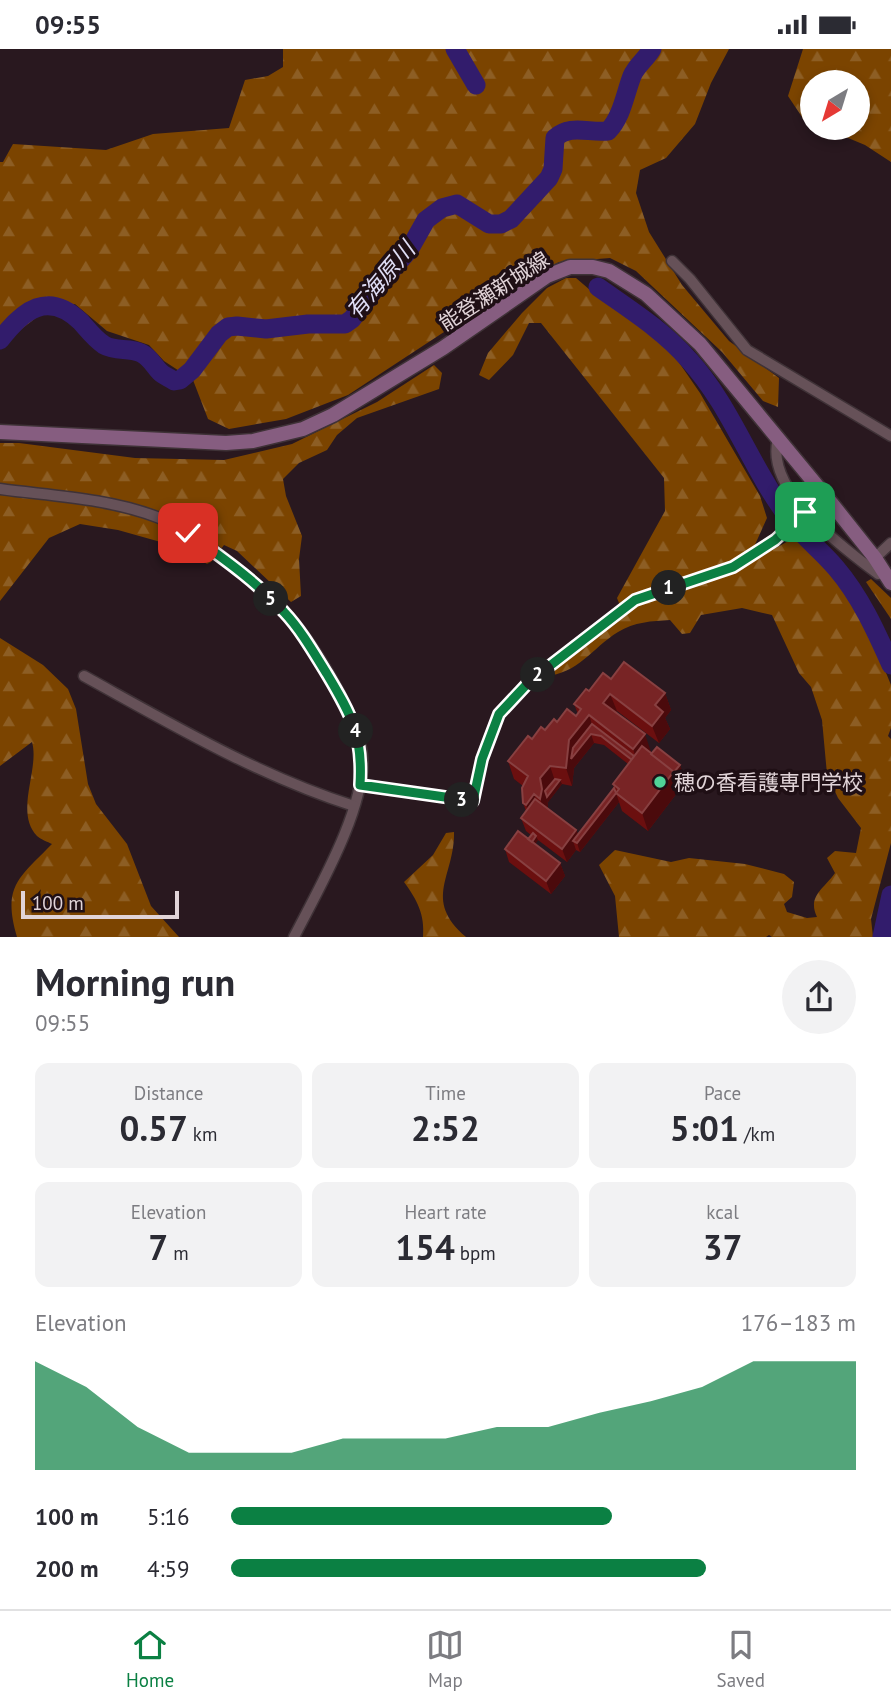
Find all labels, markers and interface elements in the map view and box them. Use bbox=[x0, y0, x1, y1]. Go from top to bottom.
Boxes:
text: 09:55 bbox=[35, 8, 101, 41]
north arrow bbox=[800, 70, 870, 140]
map controls bbox=[800, 70, 870, 140]
water label: 有海原川 bbox=[339, 233, 423, 325]
street label: 能登瀬新城線 bbox=[434, 245, 554, 337]
pin bbox=[775, 482, 835, 542]
icon: arrive bbox=[786, 493, 824, 531]
pin bbox=[158, 503, 218, 563]
icon: check bbox=[169, 514, 207, 552]
pin: 1 bbox=[652, 571, 686, 605]
text: 1 bbox=[663, 575, 674, 599]
pin: 5 bbox=[254, 581, 288, 617]
text: 5 bbox=[265, 586, 276, 610]
pin: 2 bbox=[520, 657, 556, 693]
text: 2 bbox=[532, 662, 543, 686]
pin: 4 bbox=[338, 713, 374, 749]
text: 4 bbox=[350, 718, 361, 742]
place label: 穂の香看護専門学校 bbox=[674, 769, 863, 796]
marker: 穂の香看護専門学校 bbox=[652, 774, 668, 790]
pin: 3 bbox=[444, 783, 480, 817]
text: 3 bbox=[456, 787, 467, 811]
scale bar bbox=[21, 888, 178, 920]
text: 100 m bbox=[32, 891, 84, 915]
text: Morning run bbox=[35, 957, 235, 1006]
button: share bbox=[782, 960, 856, 1034]
text: 09:55 bbox=[35, 1008, 90, 1037]
text: Distance bbox=[134, 1081, 203, 1105]
text: Time bbox=[425, 1081, 466, 1105]
text: Pace bbox=[704, 1081, 741, 1105]
text: 0.57 bbox=[120, 1105, 188, 1151]
text: 2:52 bbox=[411, 1105, 480, 1151]
text: 5:01 bbox=[670, 1105, 739, 1151]
text: km bbox=[188, 1122, 217, 1146]
text: /km bbox=[739, 1122, 775, 1146]
text: Elevation bbox=[131, 1200, 206, 1224]
text: Heart rate bbox=[404, 1200, 487, 1224]
text: kcal bbox=[706, 1200, 739, 1224]
text: 7 bbox=[148, 1224, 168, 1270]
text: 154 bbox=[395, 1224, 455, 1270]
text: 37 bbox=[703, 1224, 742, 1270]
text: m bbox=[168, 1241, 189, 1265]
text: bpm bbox=[455, 1241, 496, 1265]
text: Elevation bbox=[35, 1308, 127, 1337]
text: 176–183 m bbox=[741, 1308, 856, 1337]
text: 100 m bbox=[35, 1502, 98, 1531]
text: 5:16 bbox=[147, 1502, 190, 1531]
text: 200 m bbox=[35, 1554, 98, 1583]
text: 4:59 bbox=[147, 1554, 190, 1583]
tab: Home bbox=[126, 1626, 174, 1692]
tab: Map bbox=[426, 1626, 464, 1692]
tab: Saved bbox=[717, 1626, 765, 1692]

